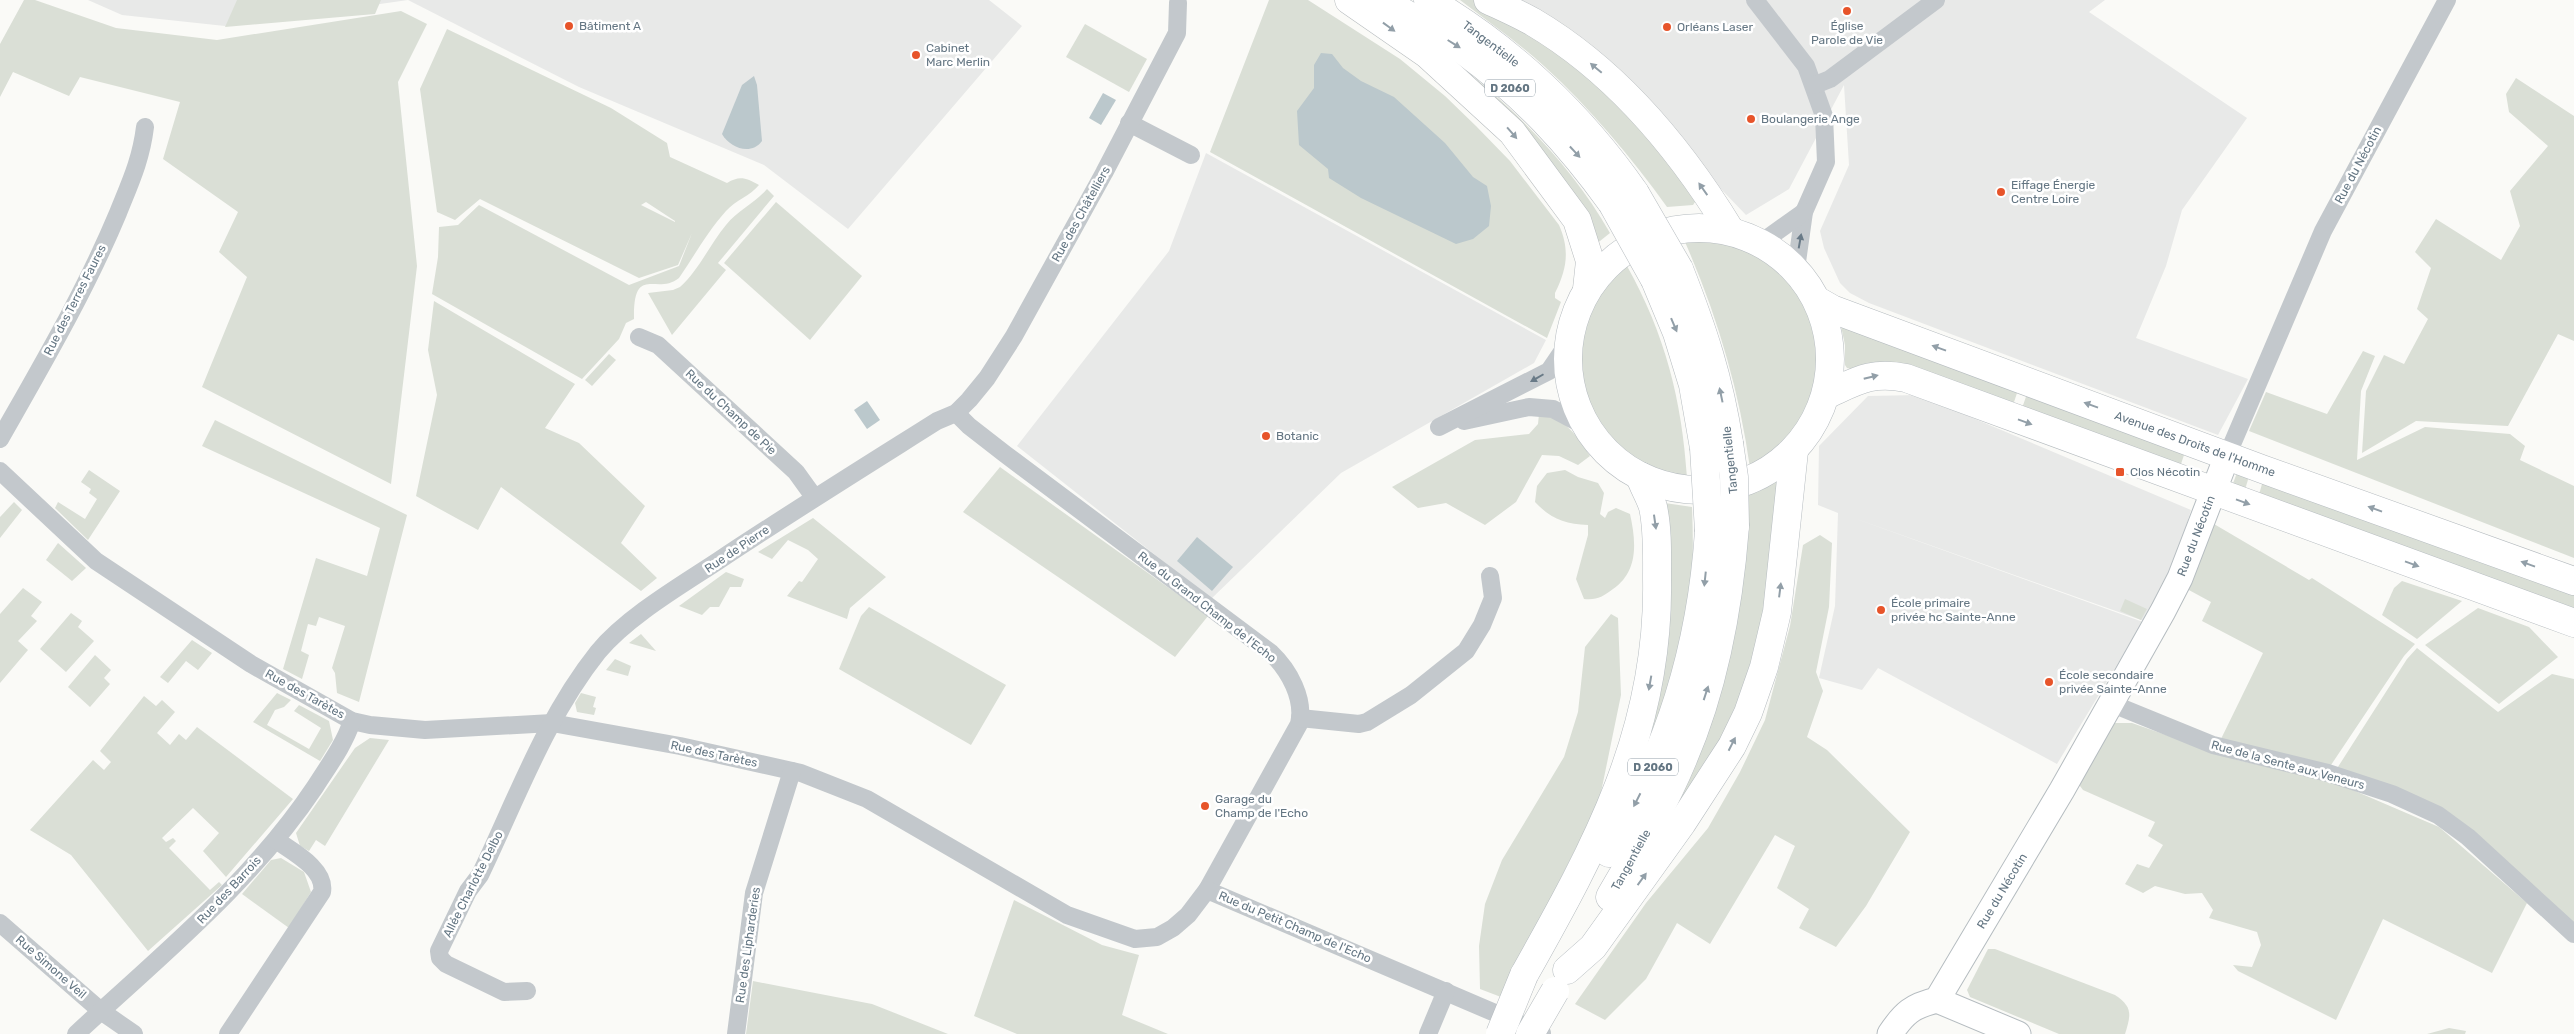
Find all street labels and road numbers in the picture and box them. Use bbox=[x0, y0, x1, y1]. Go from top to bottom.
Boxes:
street label: Tangentielle bbox=[1460, 18, 1522, 70]
road number: D 2060 bbox=[1485, 80, 1535, 96]
street label: Rue du Nécotin bbox=[2332, 124, 2384, 206]
street label: Rue des Châtelliers bbox=[1049, 164, 1113, 264]
street label: Rue des Terres Faures bbox=[41, 242, 109, 358]
street label: Rue du Champ de Pie bbox=[683, 366, 779, 458]
street label: Avenue des Droits de l'Homme bbox=[2113, 408, 2278, 480]
street label: Tangentielle bbox=[1719, 425, 1740, 494]
street label: Rue du Nécotin bbox=[2174, 494, 2218, 578]
street label: Rue de Pierre bbox=[702, 522, 772, 576]
street label: Rue du Grand Champ de l'Echo bbox=[1135, 549, 1279, 665]
street label: Rue des Tarètes bbox=[263, 666, 347, 722]
street label: Rue des Tarètes bbox=[669, 738, 759, 770]
street label: Rue de la Sente aux Veneurs bbox=[2210, 738, 2366, 792]
road number: D 2060 bbox=[1628, 759, 1678, 776]
street label: Tangentielle bbox=[1608, 827, 1654, 893]
street label: Allée Charlotte Delbo bbox=[440, 828, 506, 940]
street label: Rue du Nécotin bbox=[1974, 851, 2030, 931]
street label: Rue des Barrois bbox=[194, 853, 264, 927]
street label: Rue des Lipharderies bbox=[733, 886, 763, 1004]
street label: Rue du Petit Champ de l'Echo bbox=[1216, 888, 1374, 966]
street label: Rue Simone Veil bbox=[13, 933, 89, 1002]

